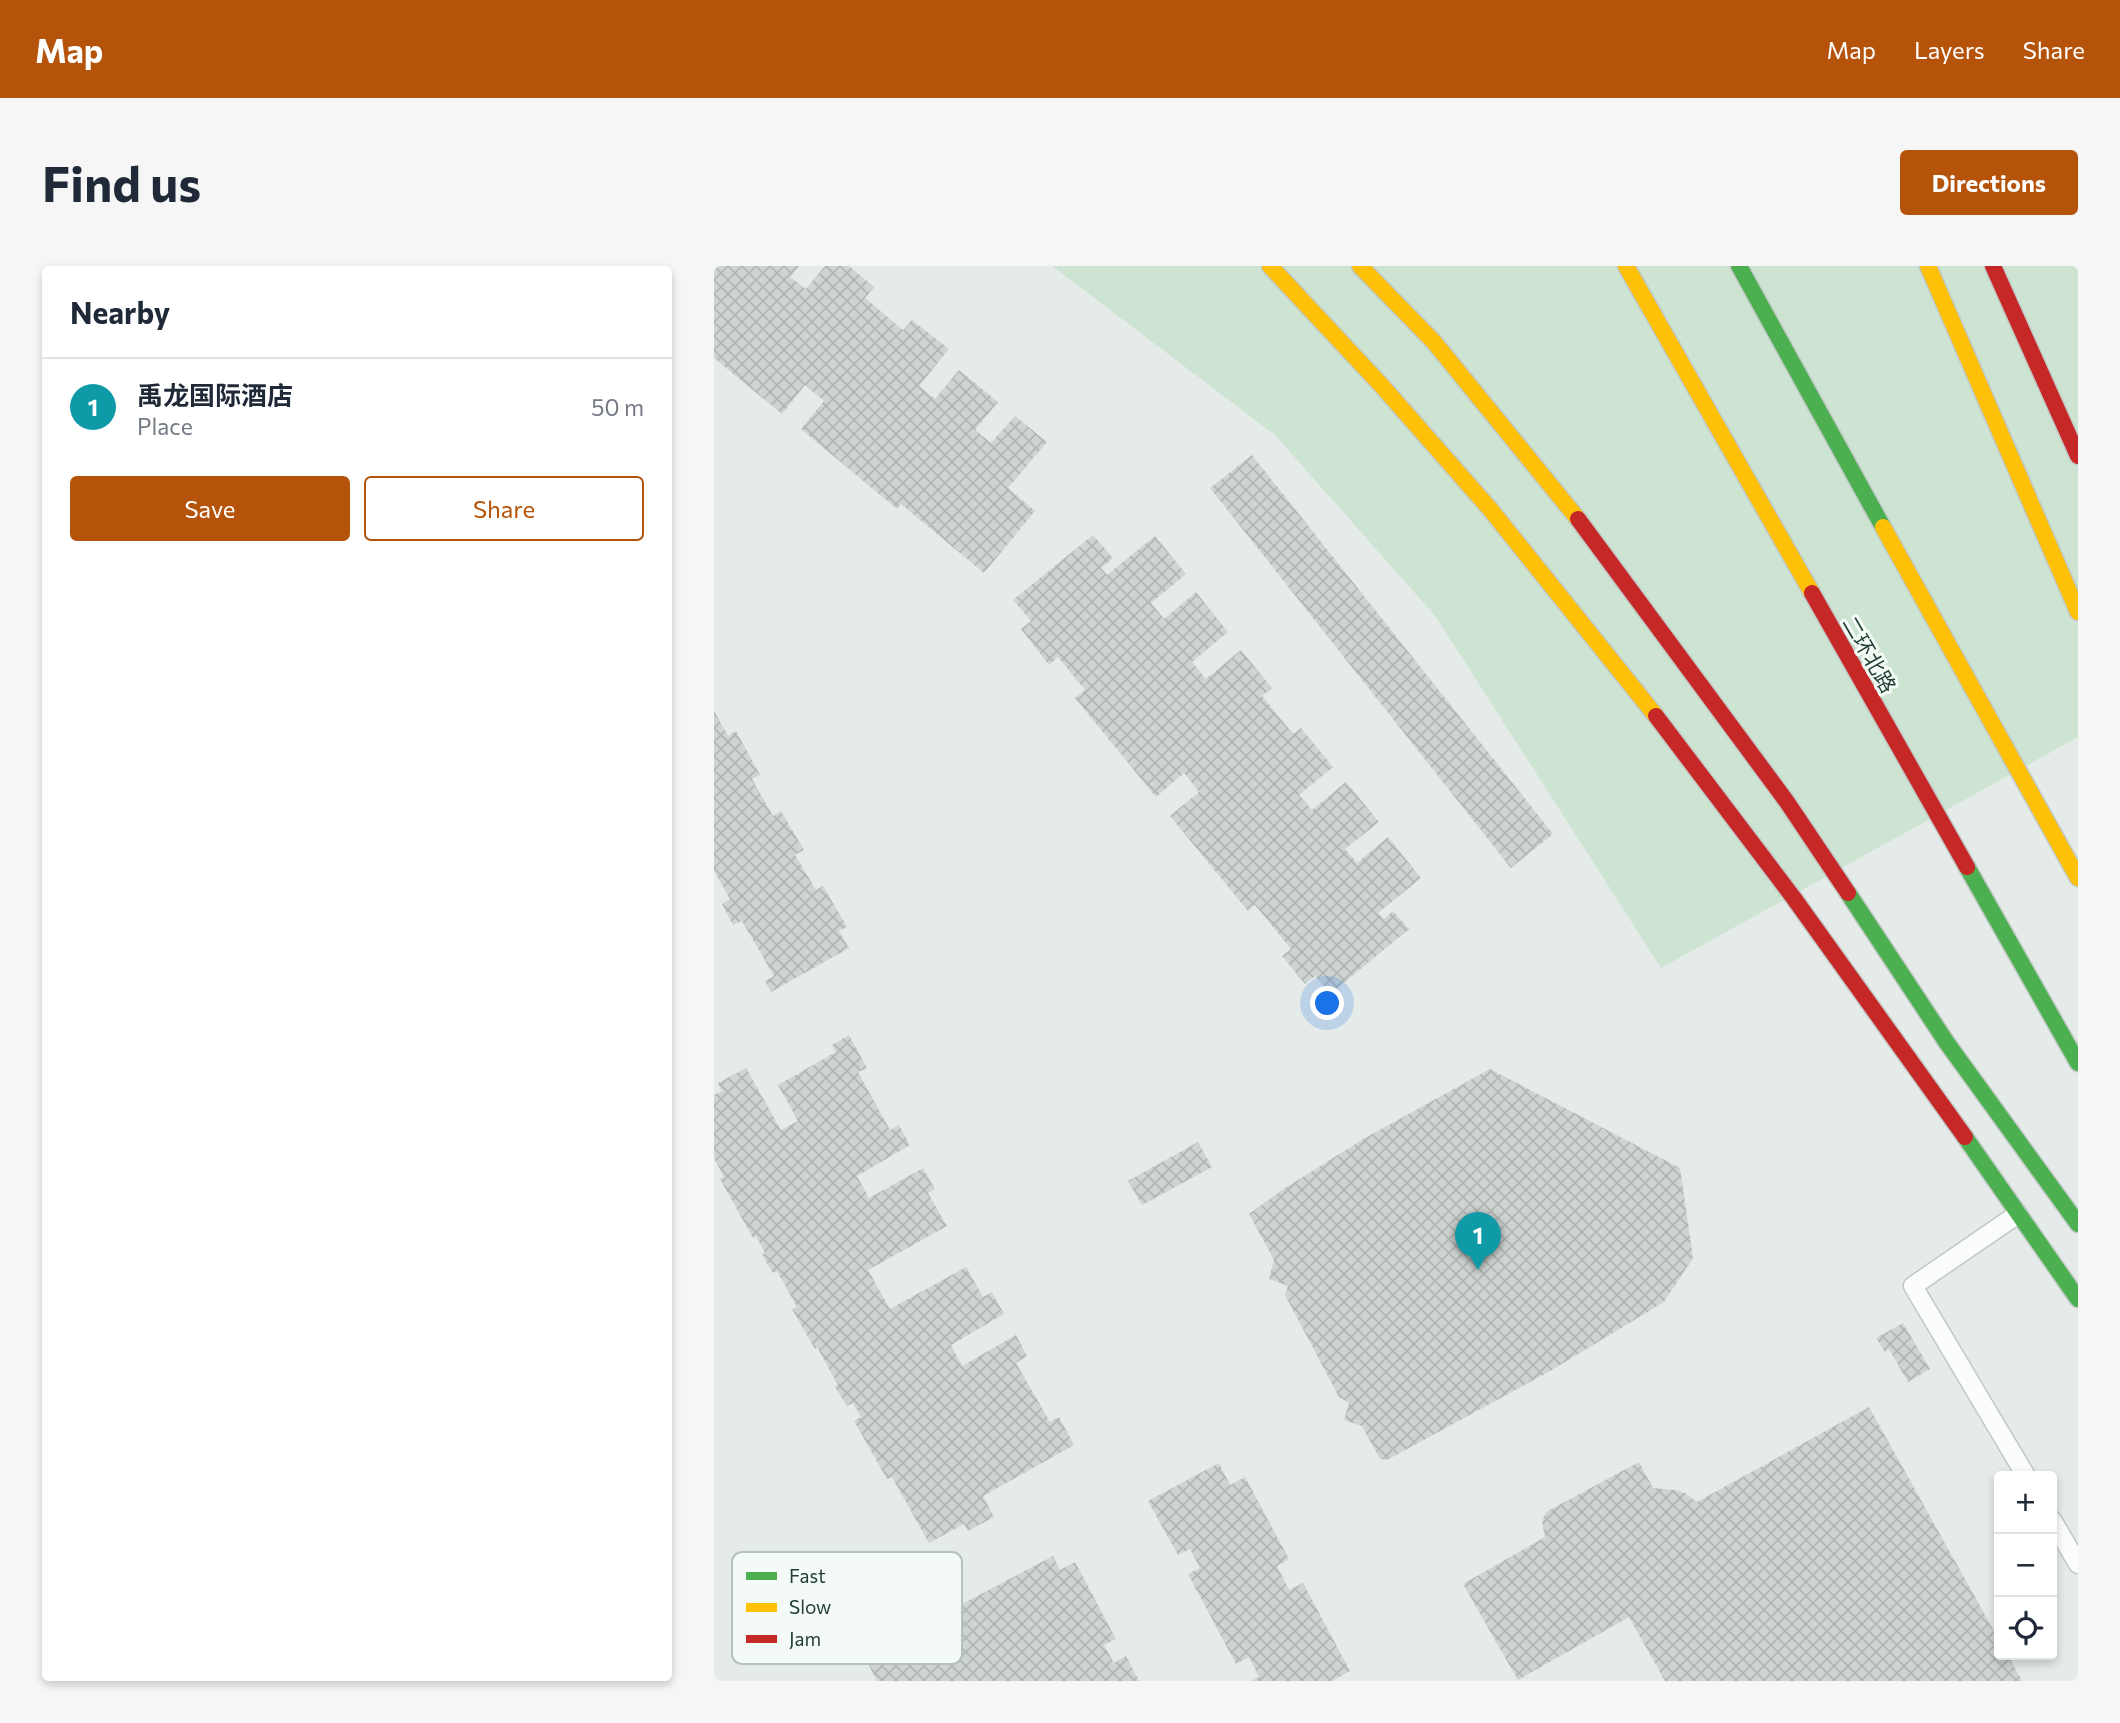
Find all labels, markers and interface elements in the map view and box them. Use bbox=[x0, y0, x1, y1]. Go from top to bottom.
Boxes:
text: Map bbox=[35, 29, 103, 70]
text: Map bbox=[1827, 35, 1876, 64]
text: Layers bbox=[1914, 35, 1985, 64]
text: Share bbox=[2023, 35, 2085, 64]
button: Directions bbox=[1900, 150, 2078, 215]
text: Find us bbox=[42, 152, 201, 212]
text: Nearby bbox=[70, 293, 170, 330]
text: 禹龙国际酒店 bbox=[137, 379, 293, 410]
text: 1 bbox=[88, 393, 98, 421]
text: 50 m bbox=[591, 393, 644, 421]
text: Place bbox=[137, 412, 193, 440]
button: Save bbox=[70, 476, 350, 541]
button: Share bbox=[364, 476, 644, 541]
street label: 二环北路 bbox=[1838, 611, 1902, 697]
your location bbox=[1310, 986, 1344, 1020]
pin: 1 bbox=[1455, 1212, 1501, 1270]
map controls bbox=[1994, 1471, 2057, 1660]
button: + bbox=[1994, 1471, 2057, 1534]
button: − bbox=[1994, 1534, 2057, 1597]
legend bbox=[732, 1552, 962, 1664]
text: Fast bbox=[789, 1564, 826, 1587]
text: Slow bbox=[789, 1595, 831, 1618]
button: locate bbox=[1994, 1597, 2057, 1660]
text: Jam bbox=[789, 1627, 821, 1650]

